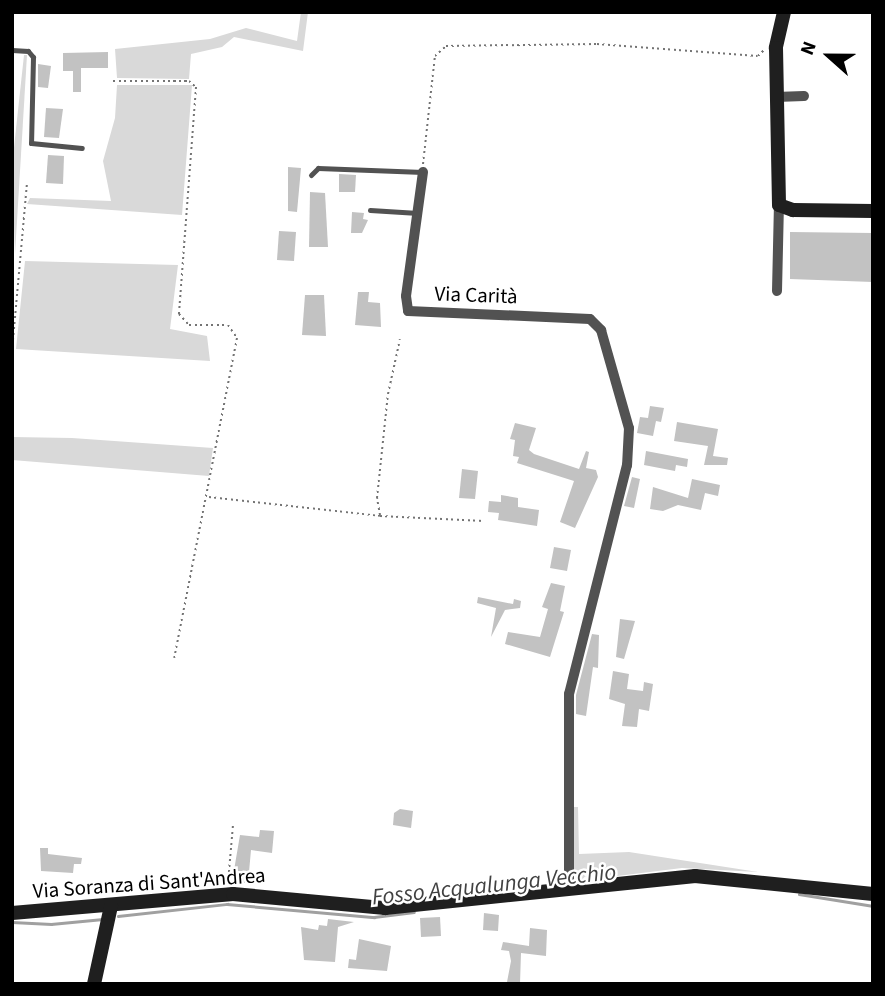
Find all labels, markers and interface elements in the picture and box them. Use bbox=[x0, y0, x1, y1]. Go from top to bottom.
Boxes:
north arrow bbox=[794, 21, 864, 91]
text: N bbox=[794, 38, 824, 59]
street label: Via Carità bbox=[434, 281, 518, 309]
water label: Fosso Acqualunga Vecchio bbox=[371, 858, 617, 912]
street label: Via Soranza di Sant'Andrea bbox=[32, 862, 266, 904]

